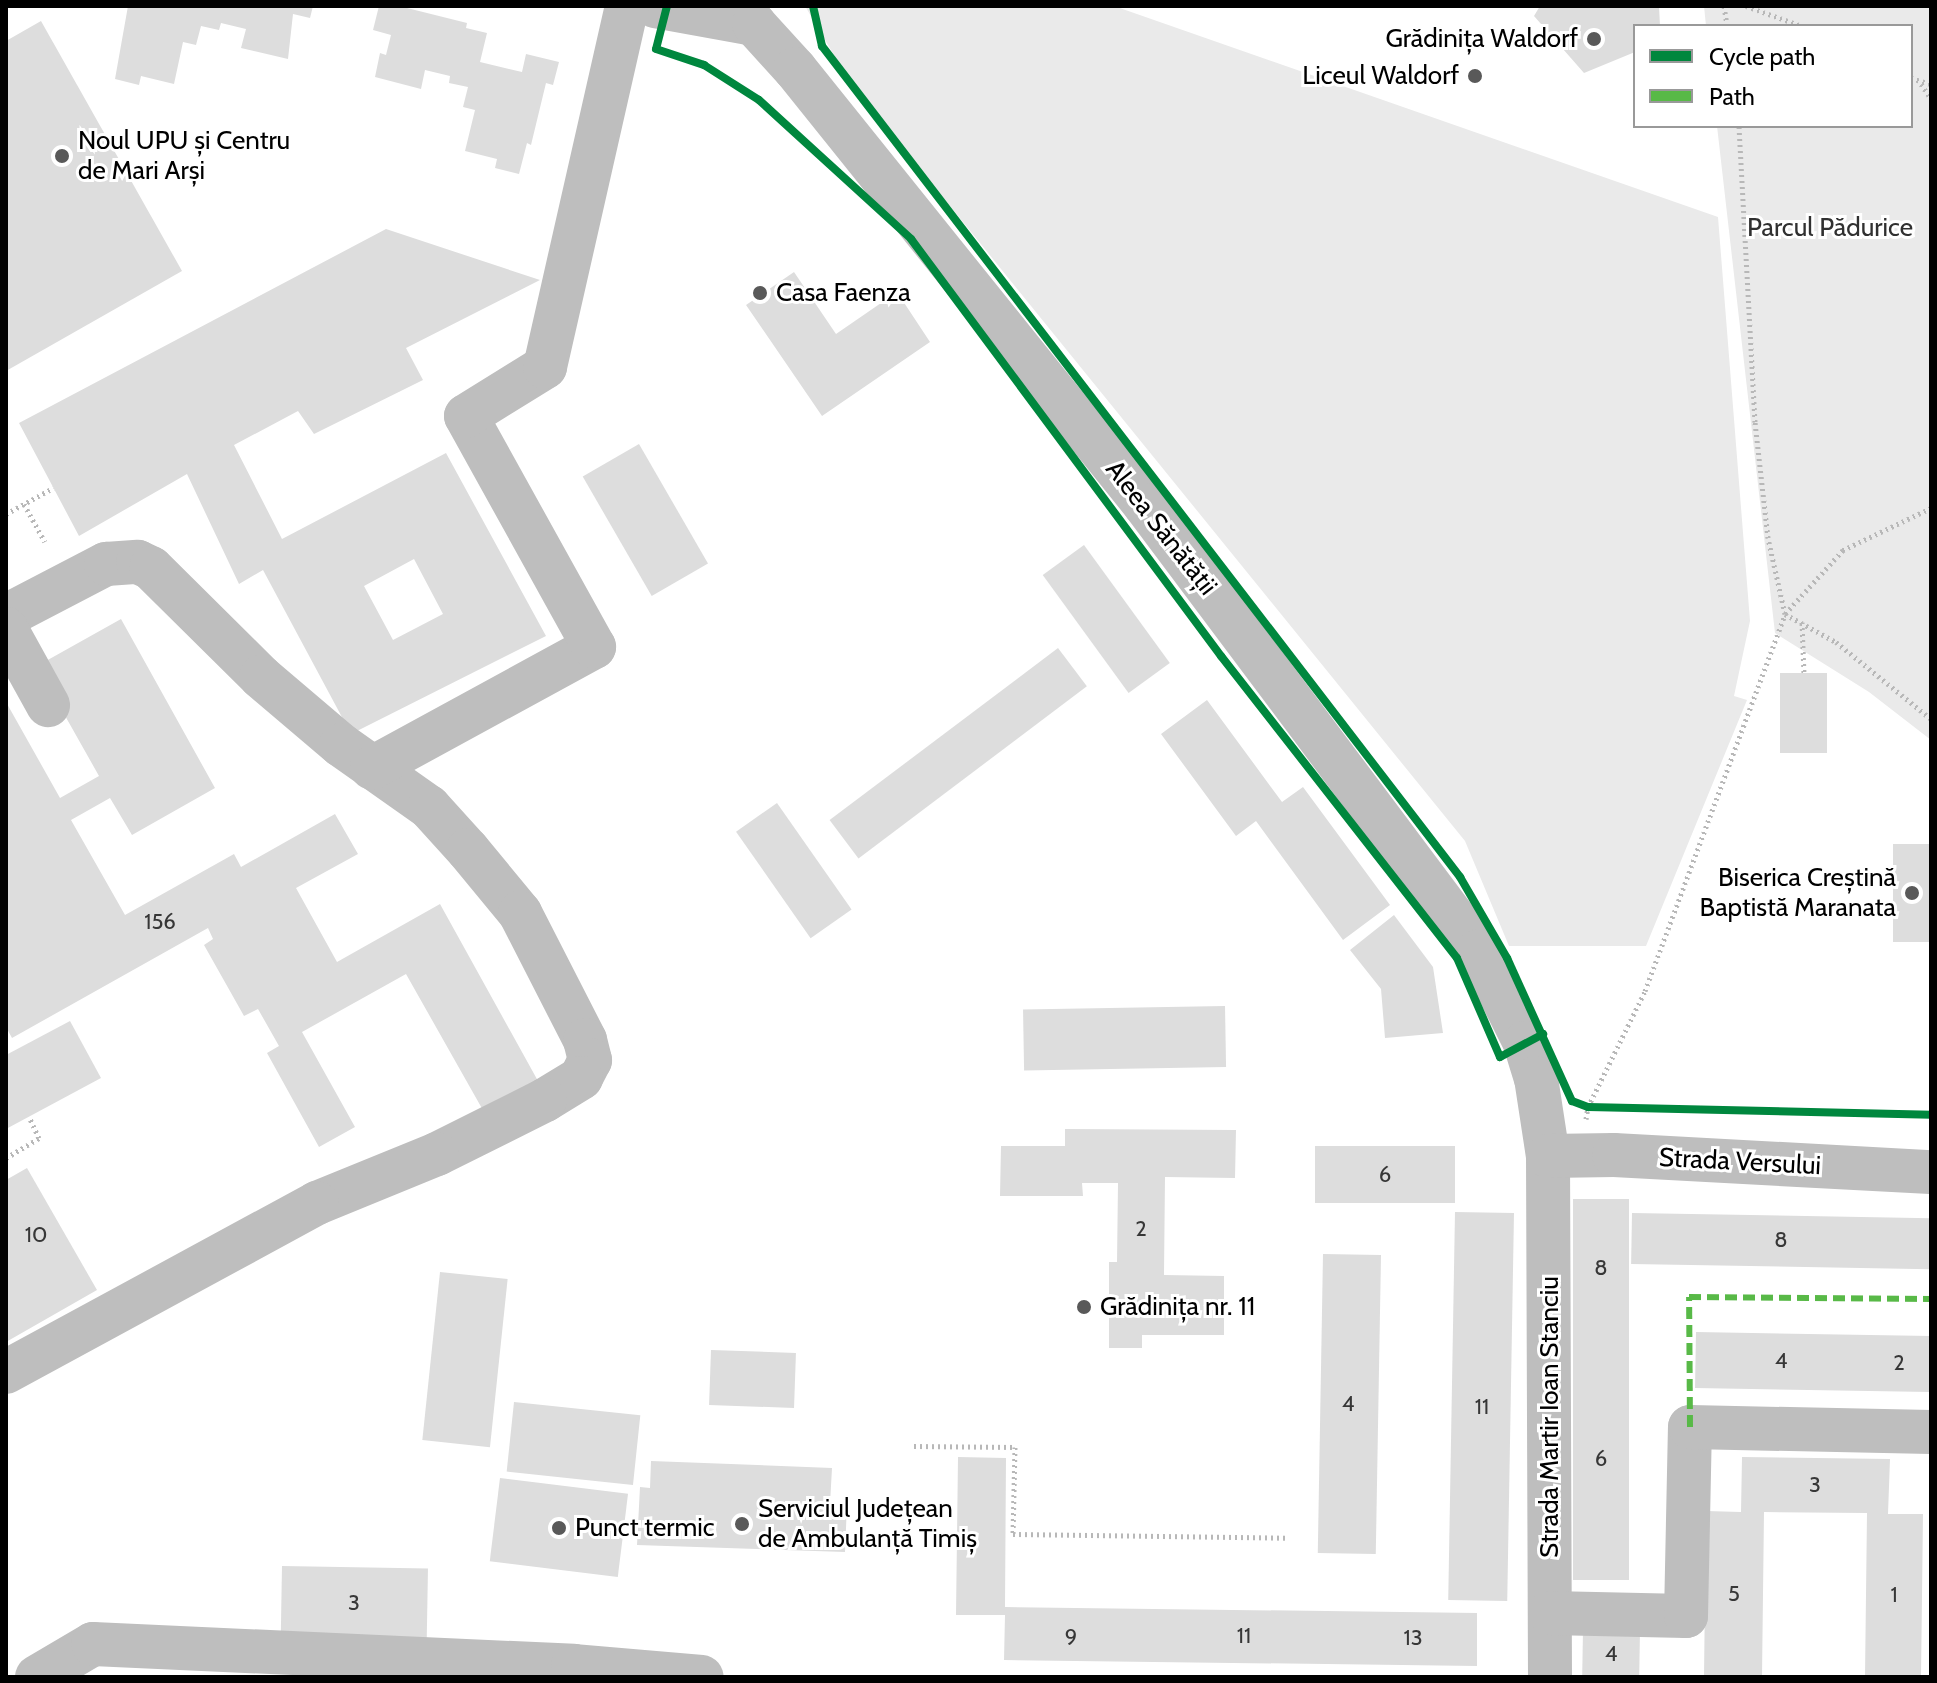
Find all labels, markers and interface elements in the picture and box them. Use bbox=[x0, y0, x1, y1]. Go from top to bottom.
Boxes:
place label: Grădinița Waldorf bbox=[1385, 23, 1578, 55]
legend bbox=[1633, 24, 1913, 128]
marker: Grădinița Waldorf bbox=[1585, 30, 1603, 48]
text: Cycle path bbox=[1709, 42, 1815, 71]
place label: Liceul Waldorf bbox=[1302, 60, 1459, 92]
marker: Liceul Waldorf bbox=[1466, 67, 1484, 85]
text: Path bbox=[1709, 82, 1755, 111]
place label: Noul UPU și Centru de Mari Arși bbox=[78, 125, 290, 186]
marker: Noul UPU și Centru de Mari Arși bbox=[53, 147, 71, 165]
park label: Parcul Pădurice bbox=[1747, 212, 1913, 244]
place label: Casa Faenza bbox=[776, 277, 911, 309]
marker: Casa Faenza bbox=[751, 284, 769, 302]
street label: Aleea Sănătății bbox=[1099, 454, 1223, 602]
place label: Biserica Creștină Baptistă Maranata bbox=[1700, 862, 1896, 924]
marker: Biserica Creștină Baptistă Maranata bbox=[1903, 884, 1921, 902]
house number: 156 bbox=[144, 909, 176, 935]
street label: Strada Versului bbox=[1658, 1142, 1822, 1182]
house number: 6 bbox=[1379, 1162, 1391, 1188]
house number: 2 bbox=[1135, 1216, 1147, 1242]
house number: 10 bbox=[25, 1222, 47, 1248]
house number: 8 bbox=[1774, 1227, 1788, 1253]
house number: 8 bbox=[1594, 1255, 1608, 1281]
street label: Strada Martir Ioan Stanciu bbox=[1534, 1276, 1566, 1558]
place label: Grădinița nr. 11 bbox=[1100, 1291, 1255, 1323]
marker: Grădinița nr. 11 bbox=[1075, 1298, 1093, 1316]
house number: 4 bbox=[1775, 1348, 1787, 1374]
house number: 2 bbox=[1893, 1350, 1905, 1376]
house number: 4 bbox=[1342, 1391, 1354, 1417]
house number: 11 bbox=[1475, 1394, 1489, 1420]
house number: 6 bbox=[1595, 1446, 1607, 1472]
house number: 3 bbox=[1809, 1472, 1821, 1498]
place label: Serviciul Județean de Ambulanță Timiș bbox=[758, 1493, 977, 1554]
place label: Punct termic bbox=[575, 1512, 715, 1544]
marker: Serviciul Județean de Ambulanță Timiș bbox=[733, 1515, 751, 1533]
marker: Punct termic bbox=[550, 1519, 568, 1537]
house number: 5 bbox=[1728, 1581, 1740, 1607]
house number: 1 bbox=[1890, 1582, 1898, 1608]
house number: 3 bbox=[348, 1590, 360, 1616]
house number: 11 bbox=[1237, 1623, 1251, 1649]
house number: 9 bbox=[1065, 1624, 1077, 1650]
house number: 13 bbox=[1403, 1625, 1423, 1651]
house number: 4 bbox=[1605, 1641, 1617, 1667]

